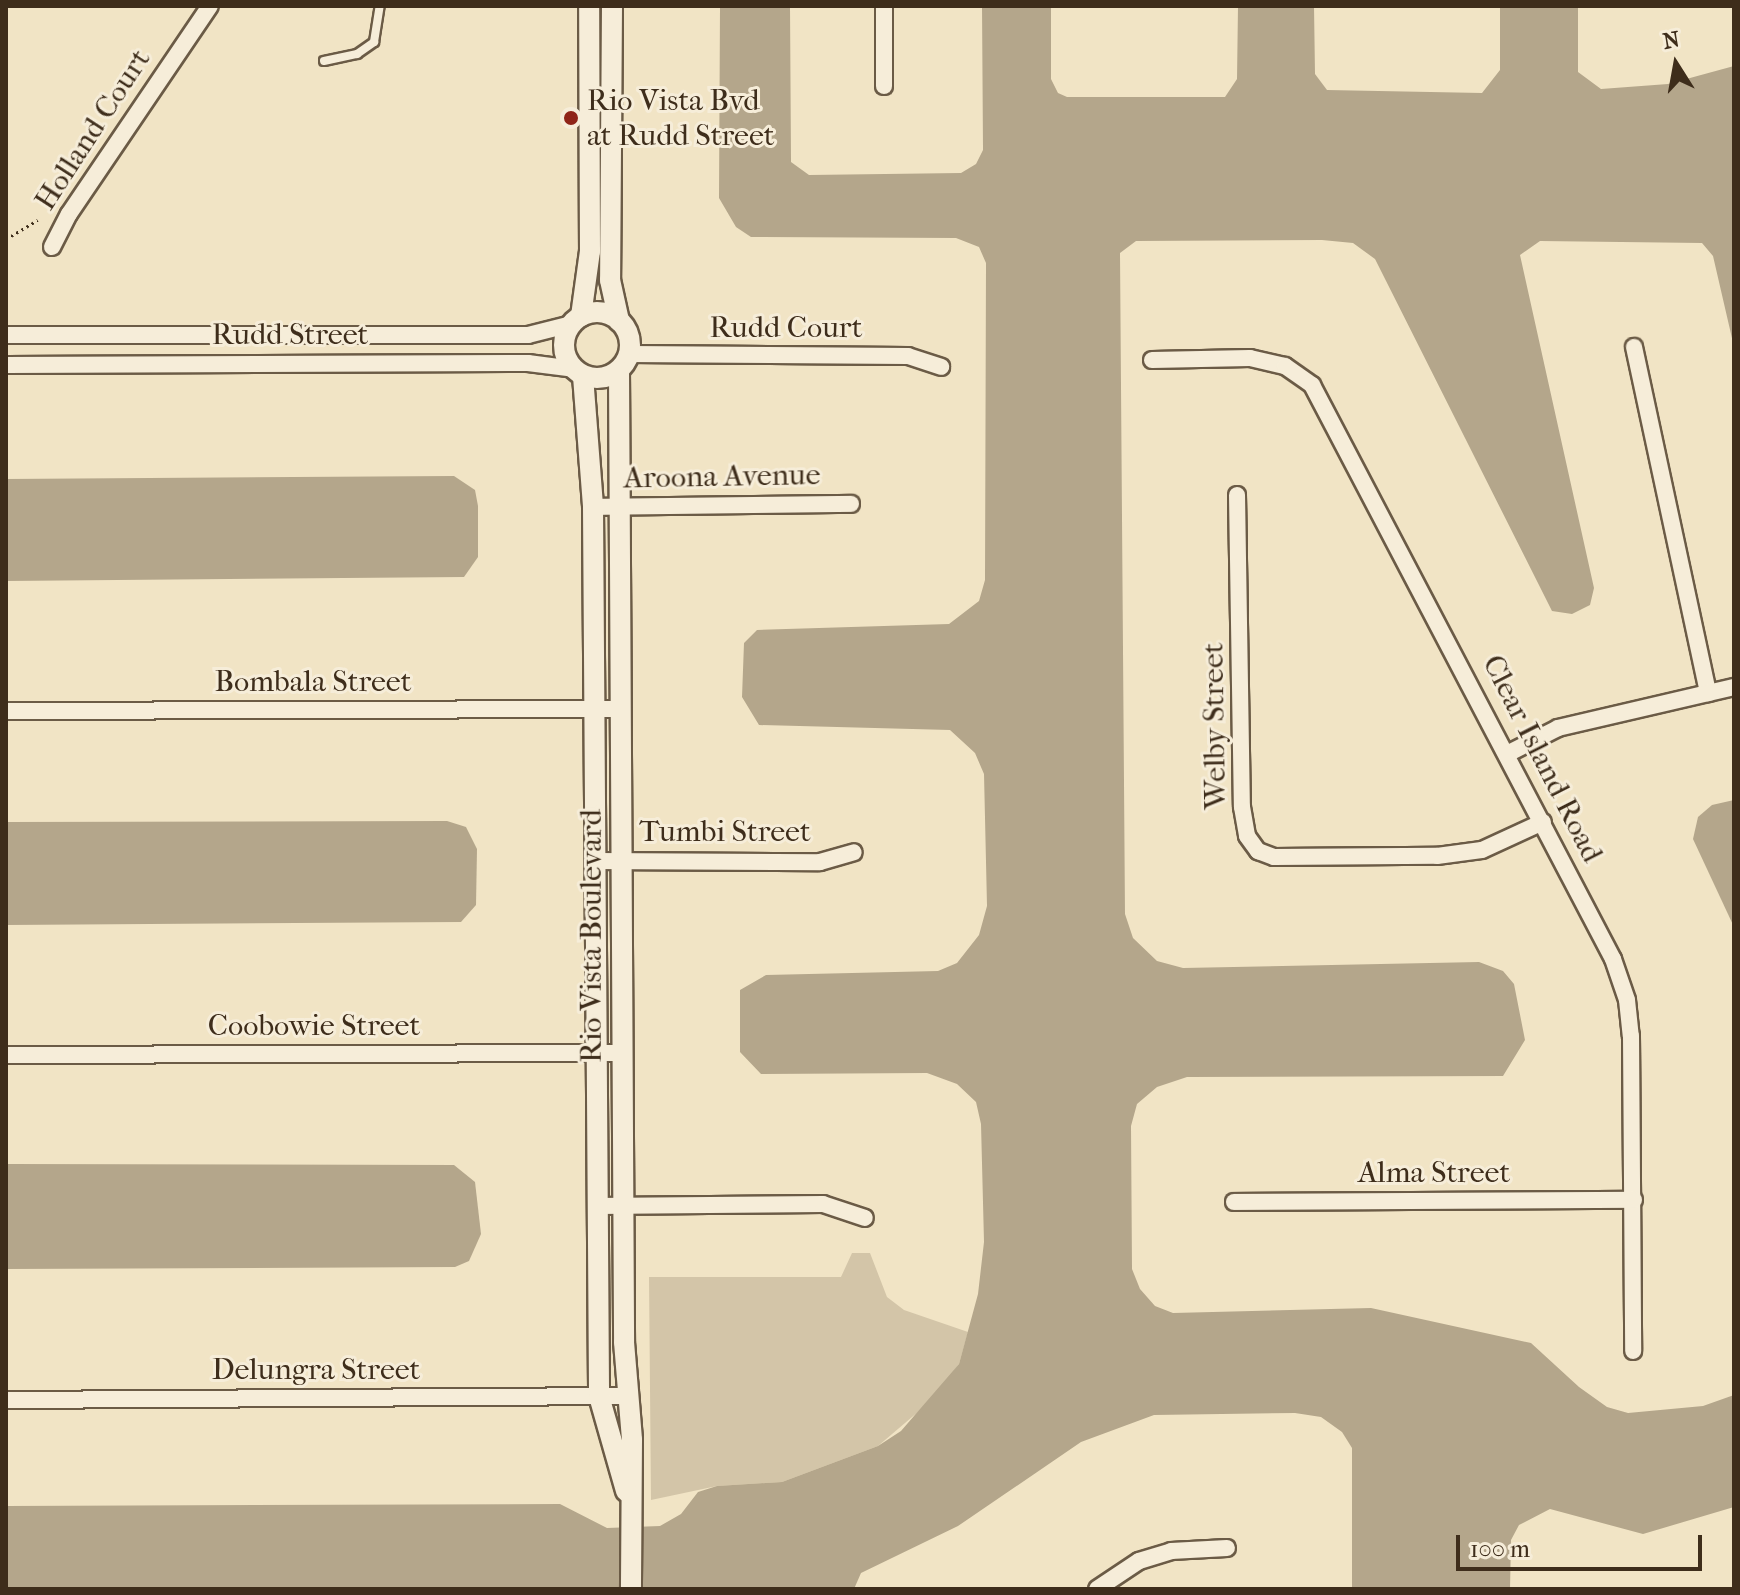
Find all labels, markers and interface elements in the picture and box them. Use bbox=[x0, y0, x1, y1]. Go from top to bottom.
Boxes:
north arrow bbox=[1636, 24, 1716, 104]
text: N bbox=[1661, 26, 1682, 55]
street label: Holland Court bbox=[28, 43, 158, 217]
place label: Rio Vista Bvd at Rudd Street bbox=[587, 83, 774, 154]
marker: Rio Vista Bvd at Rudd Street bbox=[562, 109, 580, 127]
street label: Rudd Court bbox=[710, 310, 862, 346]
street label: Rudd Street bbox=[212, 317, 368, 353]
street label: Aroona Avenue bbox=[623, 457, 821, 497]
street label: Welby Street bbox=[1196, 642, 1234, 810]
street label: Clear Island Road bbox=[1474, 649, 1610, 869]
street label: Bombala Street bbox=[215, 664, 411, 700]
street label: Rio Vista Boulevard bbox=[574, 809, 610, 1063]
street label: Tumbi Street bbox=[639, 814, 811, 850]
street label: Coobowie Street bbox=[208, 1008, 420, 1044]
street label: Alma Street bbox=[1358, 1155, 1510, 1191]
street label: Delungra Street bbox=[212, 1352, 420, 1388]
scale bar bbox=[1460, 1519, 1706, 1569]
text: 100 m bbox=[1470, 1535, 1530, 1563]

